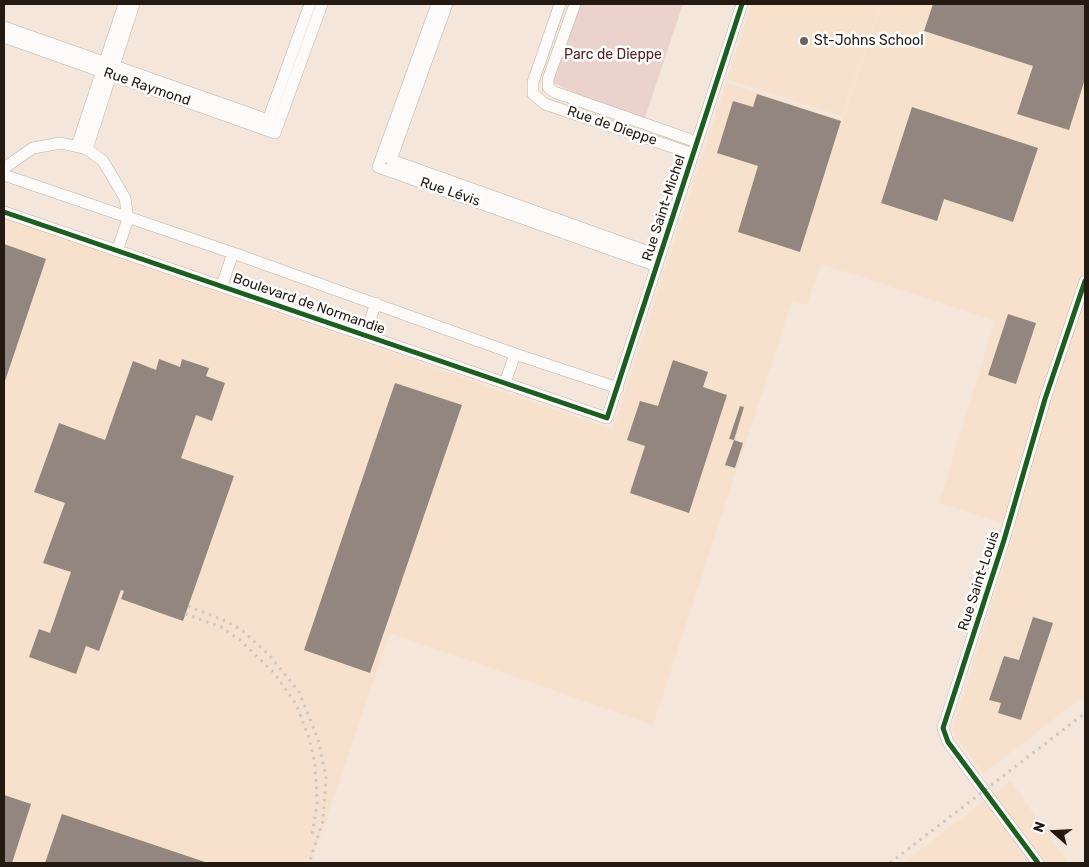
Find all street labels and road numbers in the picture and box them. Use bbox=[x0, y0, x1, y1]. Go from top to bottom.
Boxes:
street label: Rue Raymond bbox=[101, 64, 193, 110]
street label: Rue de Dieppe bbox=[565, 103, 659, 149]
street label: Rue Saint-Michel bbox=[639, 153, 689, 263]
street label: Rue Lévis bbox=[418, 174, 482, 210]
street label: Boulevard de Normandie bbox=[231, 270, 387, 338]
street label: Rue Saint-Louis bbox=[955, 529, 1003, 633]

